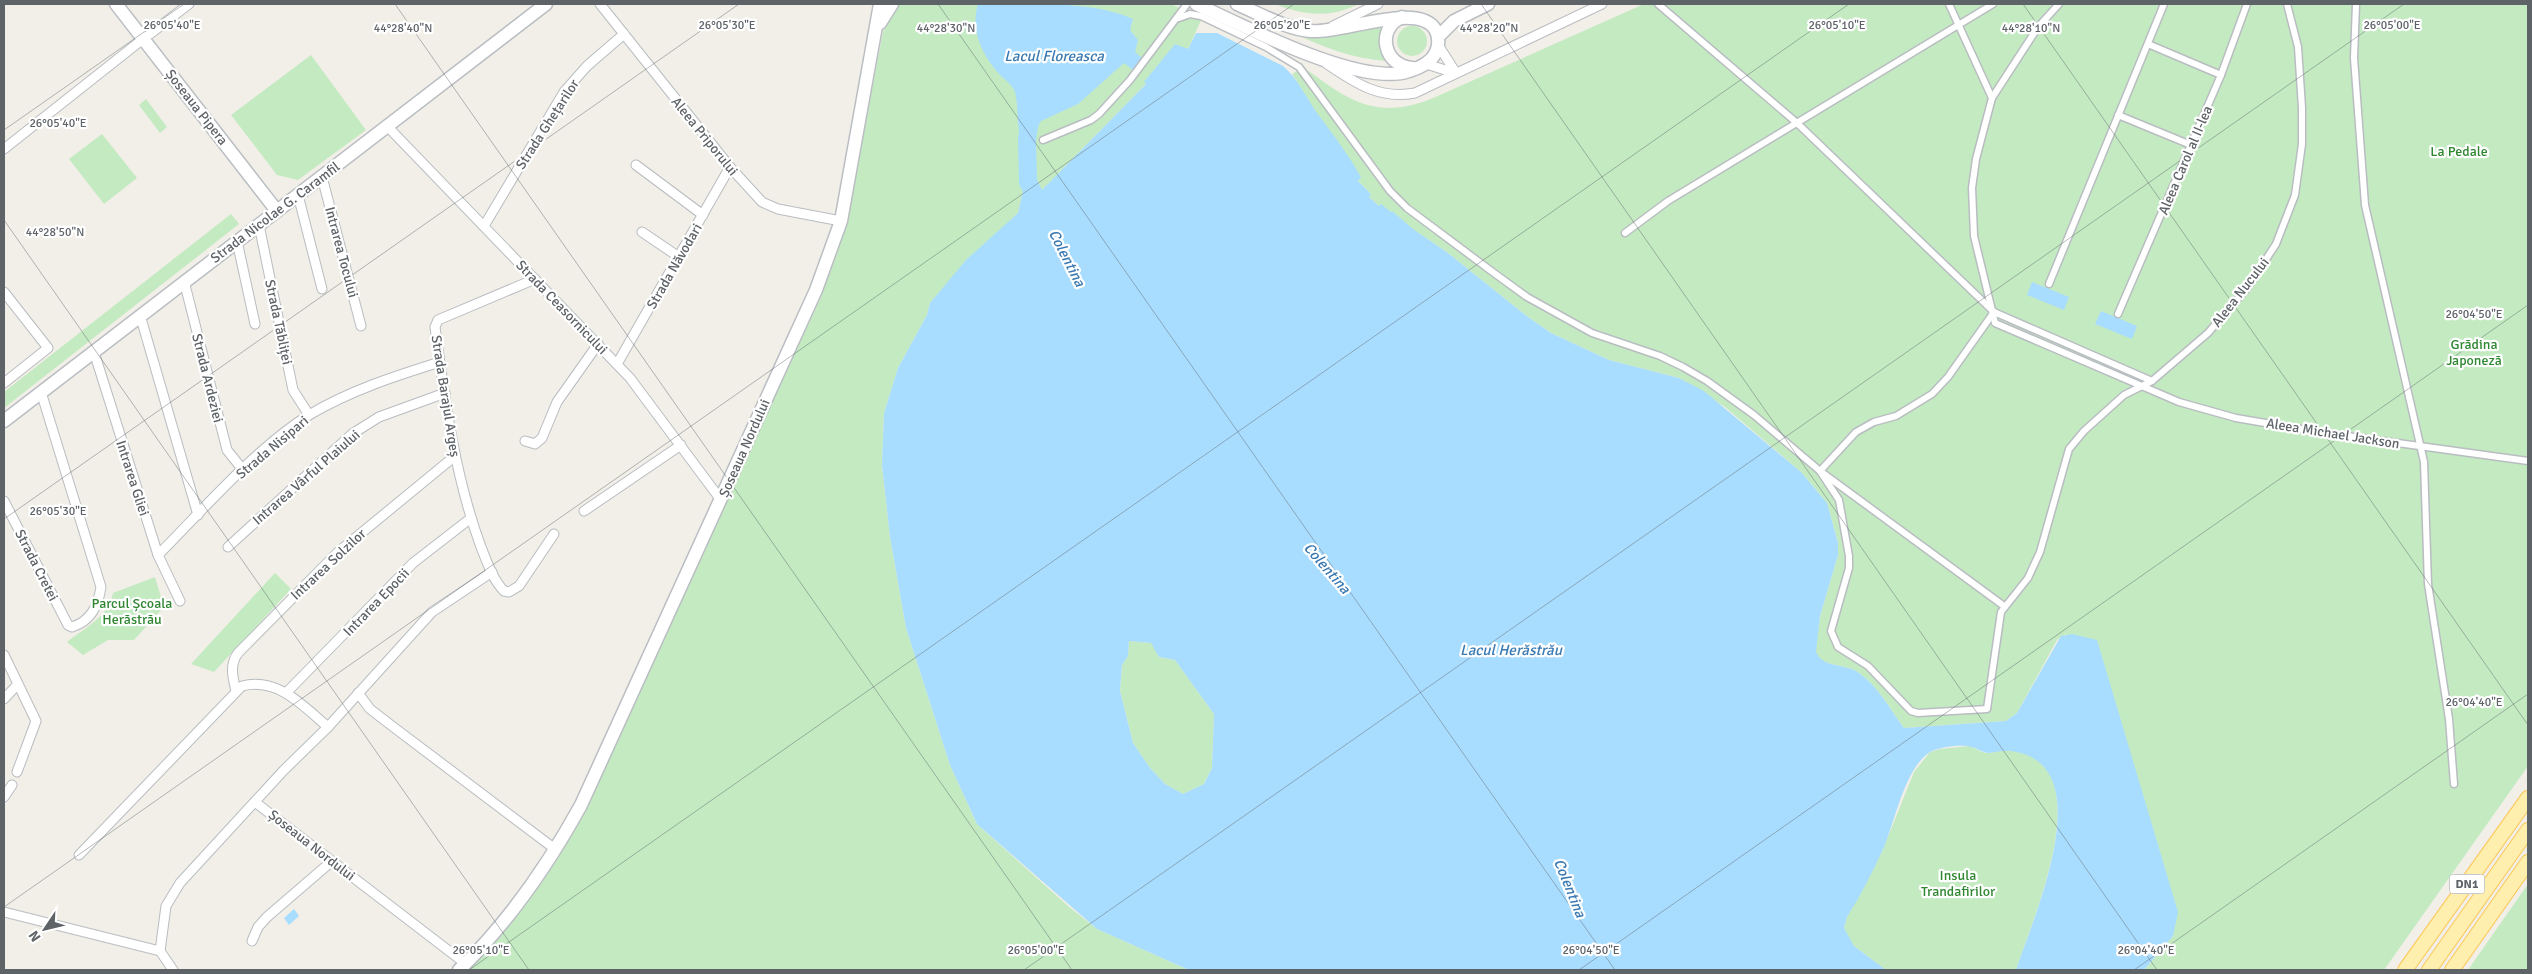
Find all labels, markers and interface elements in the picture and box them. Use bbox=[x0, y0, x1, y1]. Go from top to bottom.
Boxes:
text: 26°05'40"E bbox=[143, 18, 201, 33]
text: 26°05'30"E bbox=[698, 18, 756, 33]
text: 26°05'20"E bbox=[1253, 18, 1311, 33]
text: 26°05'10"E bbox=[1808, 18, 1866, 33]
text: 26°05'00"E bbox=[2363, 18, 2421, 33]
text: 44°28'40"N bbox=[374, 21, 432, 36]
text: 44°28'30"N bbox=[917, 21, 975, 36]
text: 44°28'20"N bbox=[1460, 21, 1518, 36]
text: 44°28'10"N bbox=[2002, 21, 2060, 36]
water label: Lacul Floreasca bbox=[1004, 47, 1104, 65]
street label: Șoseaua Pipera bbox=[162, 66, 231, 149]
street label: Strada Ghețarilor bbox=[512, 75, 583, 172]
street label: Aleea Priporului bbox=[668, 94, 742, 179]
street label: Aleea Carol al II-lea bbox=[2155, 103, 2216, 217]
text: 26°05'40"E bbox=[29, 116, 87, 131]
park label: La Pedale bbox=[2430, 143, 2488, 160]
street label: Strada Nicolae G. Caramfil bbox=[207, 158, 343, 267]
street label: Intrarea Tocului bbox=[321, 205, 362, 299]
street label: Strada Năvodari bbox=[643, 220, 706, 312]
text: 44°28'50"N bbox=[26, 225, 84, 240]
water label: Colentina bbox=[1045, 226, 1089, 290]
street label: Aleea Nucului bbox=[2208, 254, 2273, 330]
street label: Strada Ceasornicului bbox=[512, 257, 611, 358]
street label: Strada Tăbliței bbox=[261, 278, 296, 366]
text: 26°04'50"E bbox=[2445, 307, 2503, 322]
street label: Strada Ardeziei bbox=[188, 332, 227, 424]
street label: Strada Barajul Argeș bbox=[427, 334, 464, 458]
park label: Grădina Japoneză bbox=[2446, 336, 2502, 369]
street label: Șoseaua Nordului bbox=[715, 397, 774, 500]
street label: Strada Nisipari bbox=[233, 412, 312, 483]
street label: Aleea Michael Jackson bbox=[2265, 415, 2401, 452]
street label: Intrarea Vârful Plaiului bbox=[249, 426, 363, 529]
street label: Intrarea Gliei bbox=[112, 438, 153, 518]
text: 26°05'30"E bbox=[29, 504, 87, 519]
street label: Intrarea Solzilor bbox=[287, 525, 370, 604]
street label: Strada Cretei bbox=[11, 526, 62, 604]
water label: Colentina bbox=[1300, 539, 1354, 598]
street label: Intrarea Epocii bbox=[340, 565, 413, 640]
park label: Parcul Școala Herăstrău bbox=[92, 595, 172, 628]
water label: Lacul Herăstrău bbox=[1460, 641, 1563, 659]
text: 26°04'40"E bbox=[2445, 695, 2503, 710]
street label: Șoseaua Nordului bbox=[265, 806, 358, 885]
water label: Colentina bbox=[1550, 856, 1590, 920]
park label: Insula Trandafirilor bbox=[1921, 867, 1996, 900]
road number: DN1 bbox=[2450, 874, 2484, 894]
north arrow bbox=[20, 904, 70, 954]
text: N bbox=[25, 927, 45, 945]
text: 26°05'10"E bbox=[452, 943, 510, 958]
text: 26°05'00"E bbox=[1007, 943, 1065, 958]
text: 26°04'50"E bbox=[1562, 943, 1620, 958]
text: 26°04'40"E bbox=[2117, 943, 2175, 958]

